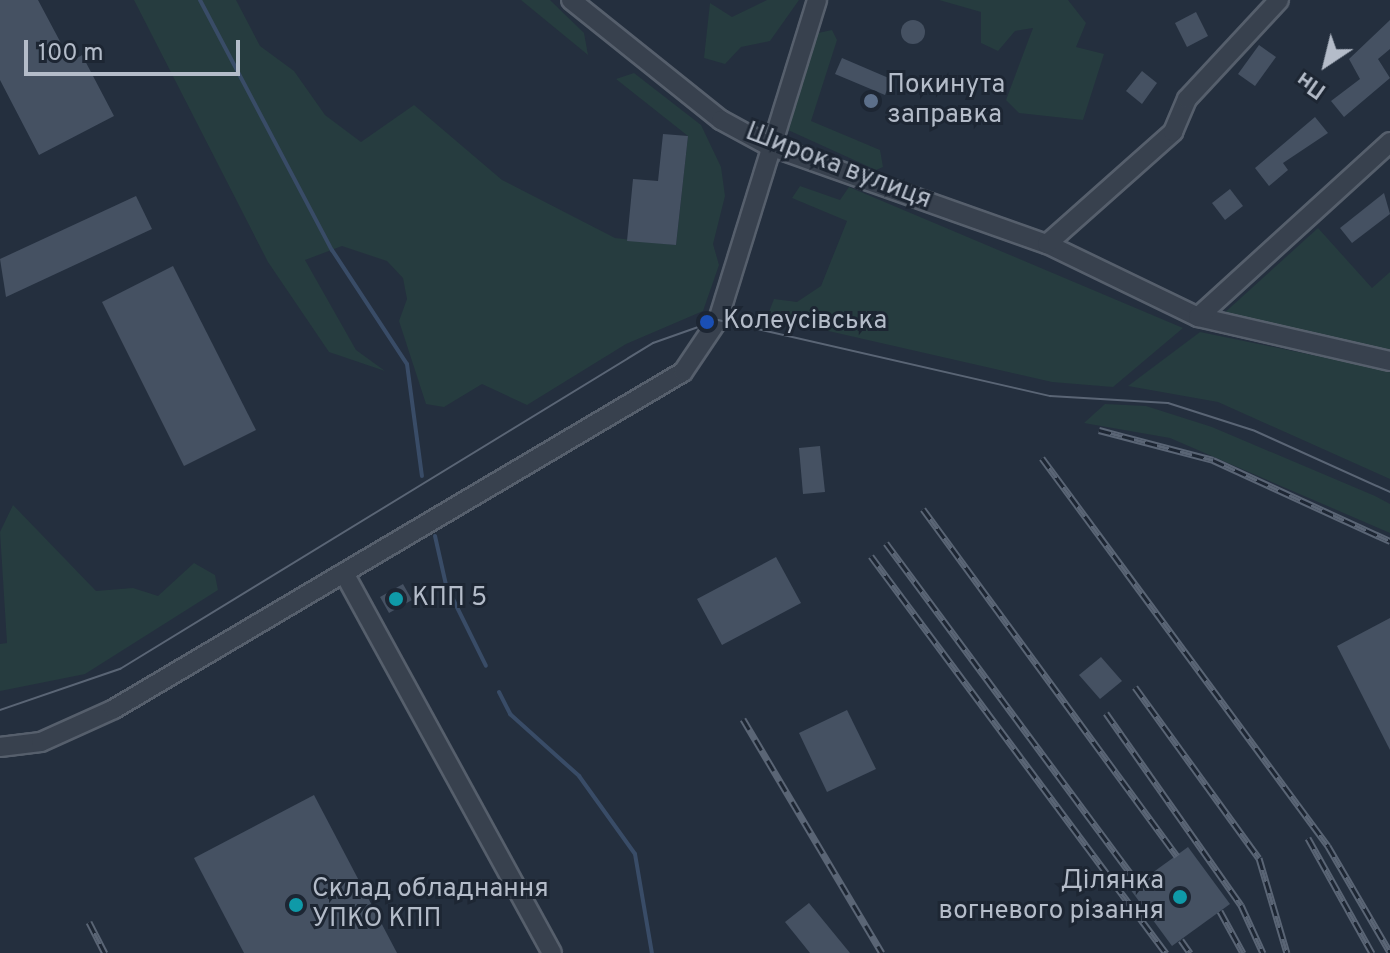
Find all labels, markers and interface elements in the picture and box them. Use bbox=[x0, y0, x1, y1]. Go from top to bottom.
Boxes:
scale bar bbox=[28, 24, 244, 74]
north arrow bbox=[1286, 24, 1366, 104]
text: 100 m bbox=[38, 39, 104, 69]
text: Пн bbox=[1292, 64, 1332, 104]
place label: Покинута заправка bbox=[887, 70, 1005, 132]
marker: Покинута заправка bbox=[862, 92, 880, 110]
street label: Широка вулиця bbox=[741, 117, 935, 217]
place label: Колеусівська bbox=[723, 306, 887, 338]
marker: Колеусівська bbox=[698, 313, 716, 331]
place label: КПП 5 bbox=[412, 583, 487, 615]
marker: КПП 5 bbox=[387, 590, 405, 608]
place label: Ділянка вогневого різання bbox=[939, 866, 1164, 928]
place label: Склад обладнання УПКО КПП bbox=[312, 874, 549, 936]
marker: Ділянка вогневого різання bbox=[1171, 888, 1189, 906]
marker: Склад обладнання УПКО КПП bbox=[287, 896, 305, 914]

